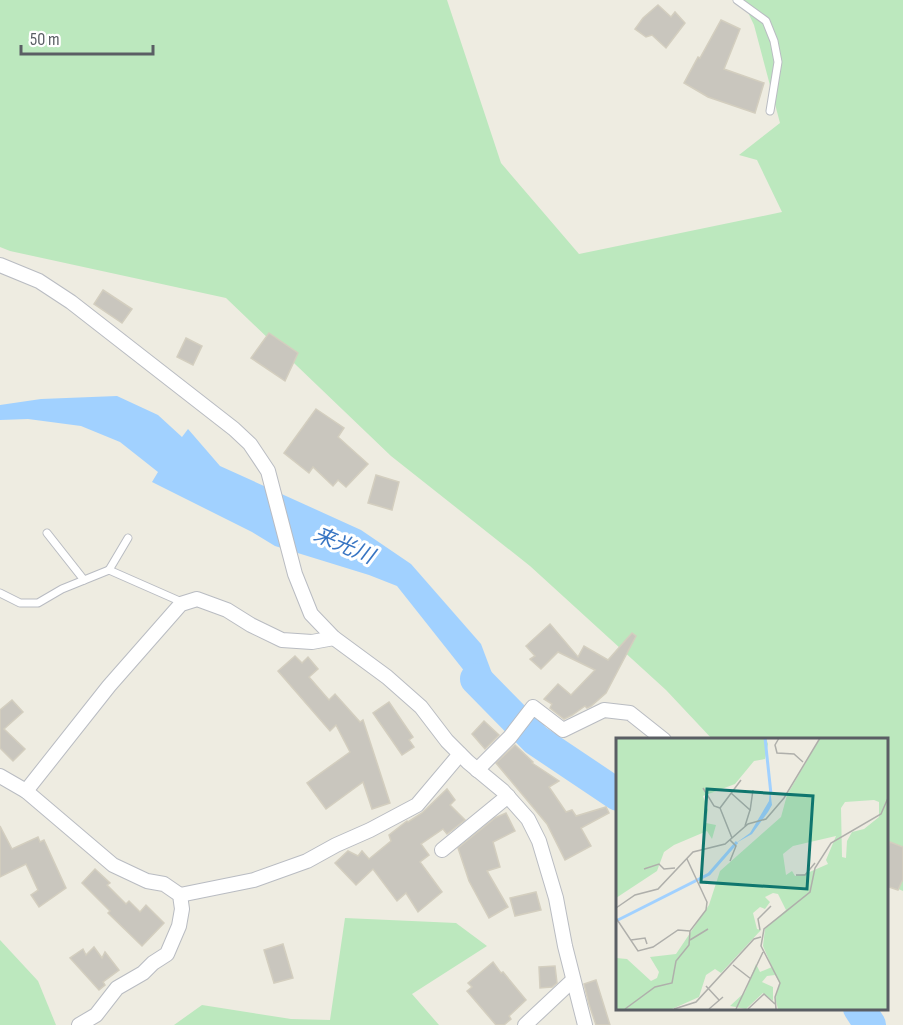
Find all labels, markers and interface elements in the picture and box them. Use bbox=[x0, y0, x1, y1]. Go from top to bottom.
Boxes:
scale bar bbox=[21, 18, 153, 56]
text: 50 m bbox=[30, 29, 60, 50]
water label: 来光川 bbox=[310, 522, 380, 570]
inset map bbox=[616, 738, 888, 1010]

